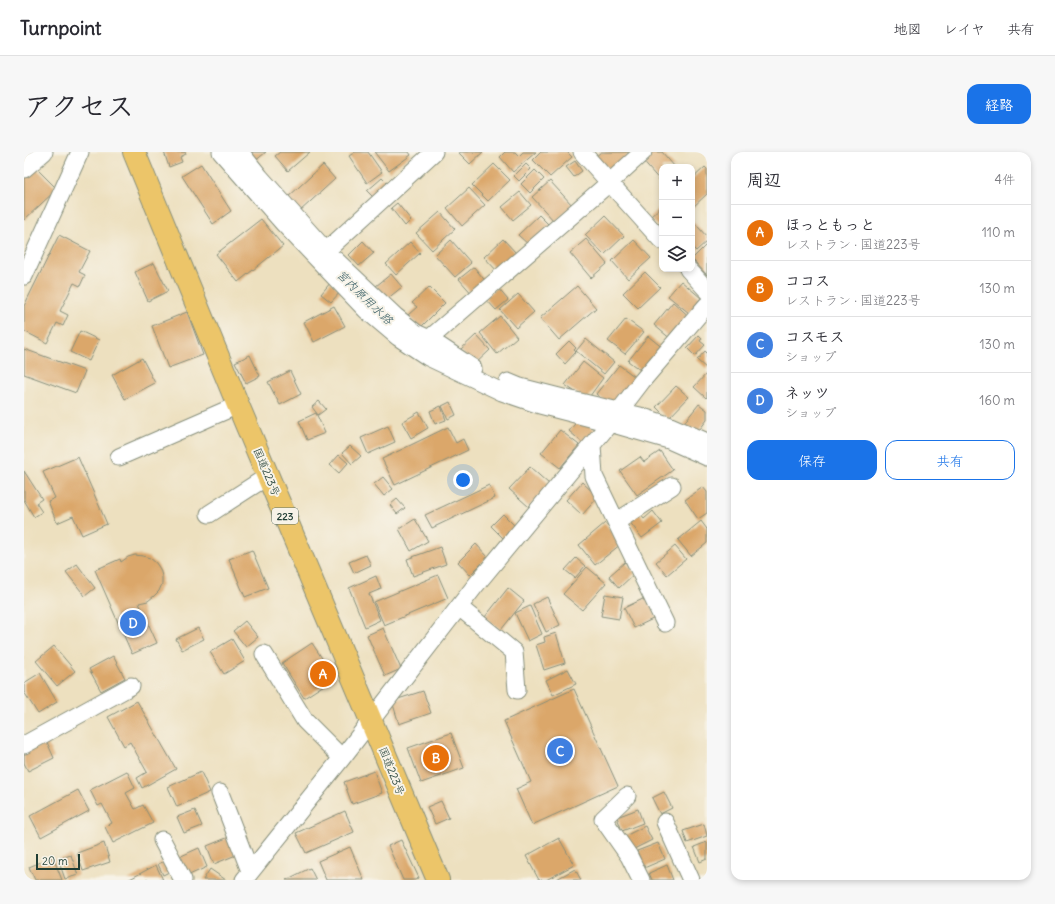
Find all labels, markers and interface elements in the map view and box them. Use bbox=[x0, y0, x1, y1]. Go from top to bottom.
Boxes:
text: Turnpoint bbox=[20, 16, 101, 40]
text: 地図 bbox=[894, 20, 922, 38]
text: レイヤ bbox=[944, 20, 985, 38]
text: 共有 bbox=[1007, 20, 1035, 38]
button: 経路 bbox=[967, 84, 1031, 124]
text: アクセス bbox=[24, 88, 134, 124]
map controls bbox=[659, 164, 695, 272]
button: + bbox=[659, 164, 695, 200]
text: 周辺 bbox=[747, 169, 781, 191]
text: 4件 bbox=[994, 171, 1015, 188]
button: − bbox=[659, 200, 695, 236]
text: ほっともっと bbox=[785, 215, 875, 234]
text: A bbox=[756, 224, 764, 241]
text: 110 m bbox=[982, 224, 1015, 241]
button: layers bbox=[659, 236, 695, 272]
text: レストラン · 国道223号 bbox=[785, 236, 921, 253]
water label: 宮内原用水路 bbox=[334, 267, 397, 328]
text: ココス bbox=[785, 271, 830, 290]
text: B bbox=[756, 280, 764, 297]
text: 130 m bbox=[979, 280, 1015, 297]
text: レストラン · 国道223号 bbox=[785, 292, 921, 309]
text: コスモス bbox=[785, 327, 844, 346]
text: C bbox=[756, 336, 764, 353]
text: 130 m bbox=[979, 336, 1015, 353]
text: ショップ bbox=[785, 348, 836, 365]
text: ネッツ bbox=[785, 383, 829, 402]
text: D bbox=[755, 392, 765, 409]
text: 160 m bbox=[979, 392, 1015, 409]
text: ショップ bbox=[785, 404, 836, 421]
button: 保存 bbox=[747, 440, 877, 480]
button: 共有 bbox=[885, 440, 1015, 480]
street label: 国道223号 bbox=[251, 446, 283, 498]
your location bbox=[453, 470, 473, 490]
road number: 223 bbox=[272, 508, 298, 524]
pin: D bbox=[120, 608, 146, 638]
pin: A bbox=[310, 659, 336, 689]
pin: C bbox=[547, 736, 573, 766]
pin: B bbox=[423, 743, 449, 773]
street label: 国道223号 bbox=[376, 745, 408, 797]
scale bar bbox=[36, 852, 80, 871]
text: 20 m bbox=[42, 854, 68, 868]

